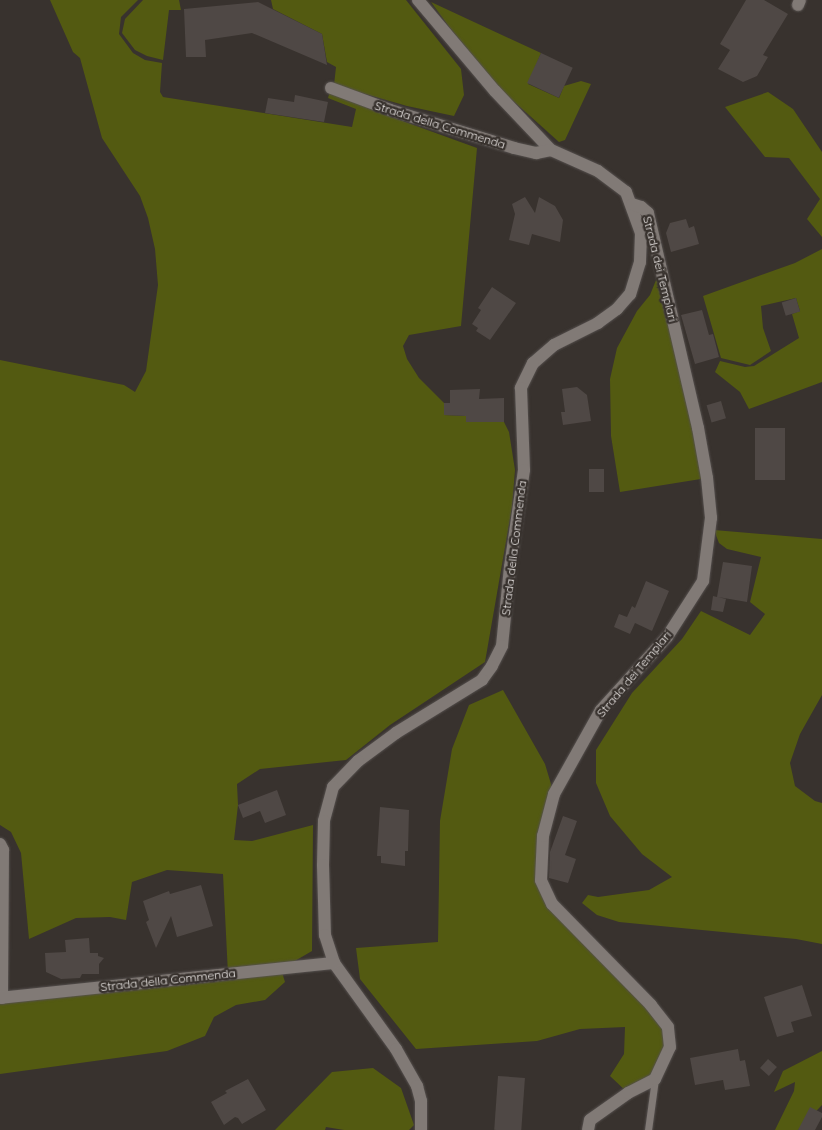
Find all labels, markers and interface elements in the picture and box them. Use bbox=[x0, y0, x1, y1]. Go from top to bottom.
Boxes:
street label: Strada della Commenda bbox=[373, 98, 507, 152]
street label: Strada dei Templari bbox=[640, 215, 680, 323]
street label: Strada della Commenda bbox=[499, 480, 529, 616]
street label: Strada dei Templari bbox=[594, 628, 674, 720]
street label: Strada della Commenda bbox=[100, 966, 236, 994]

